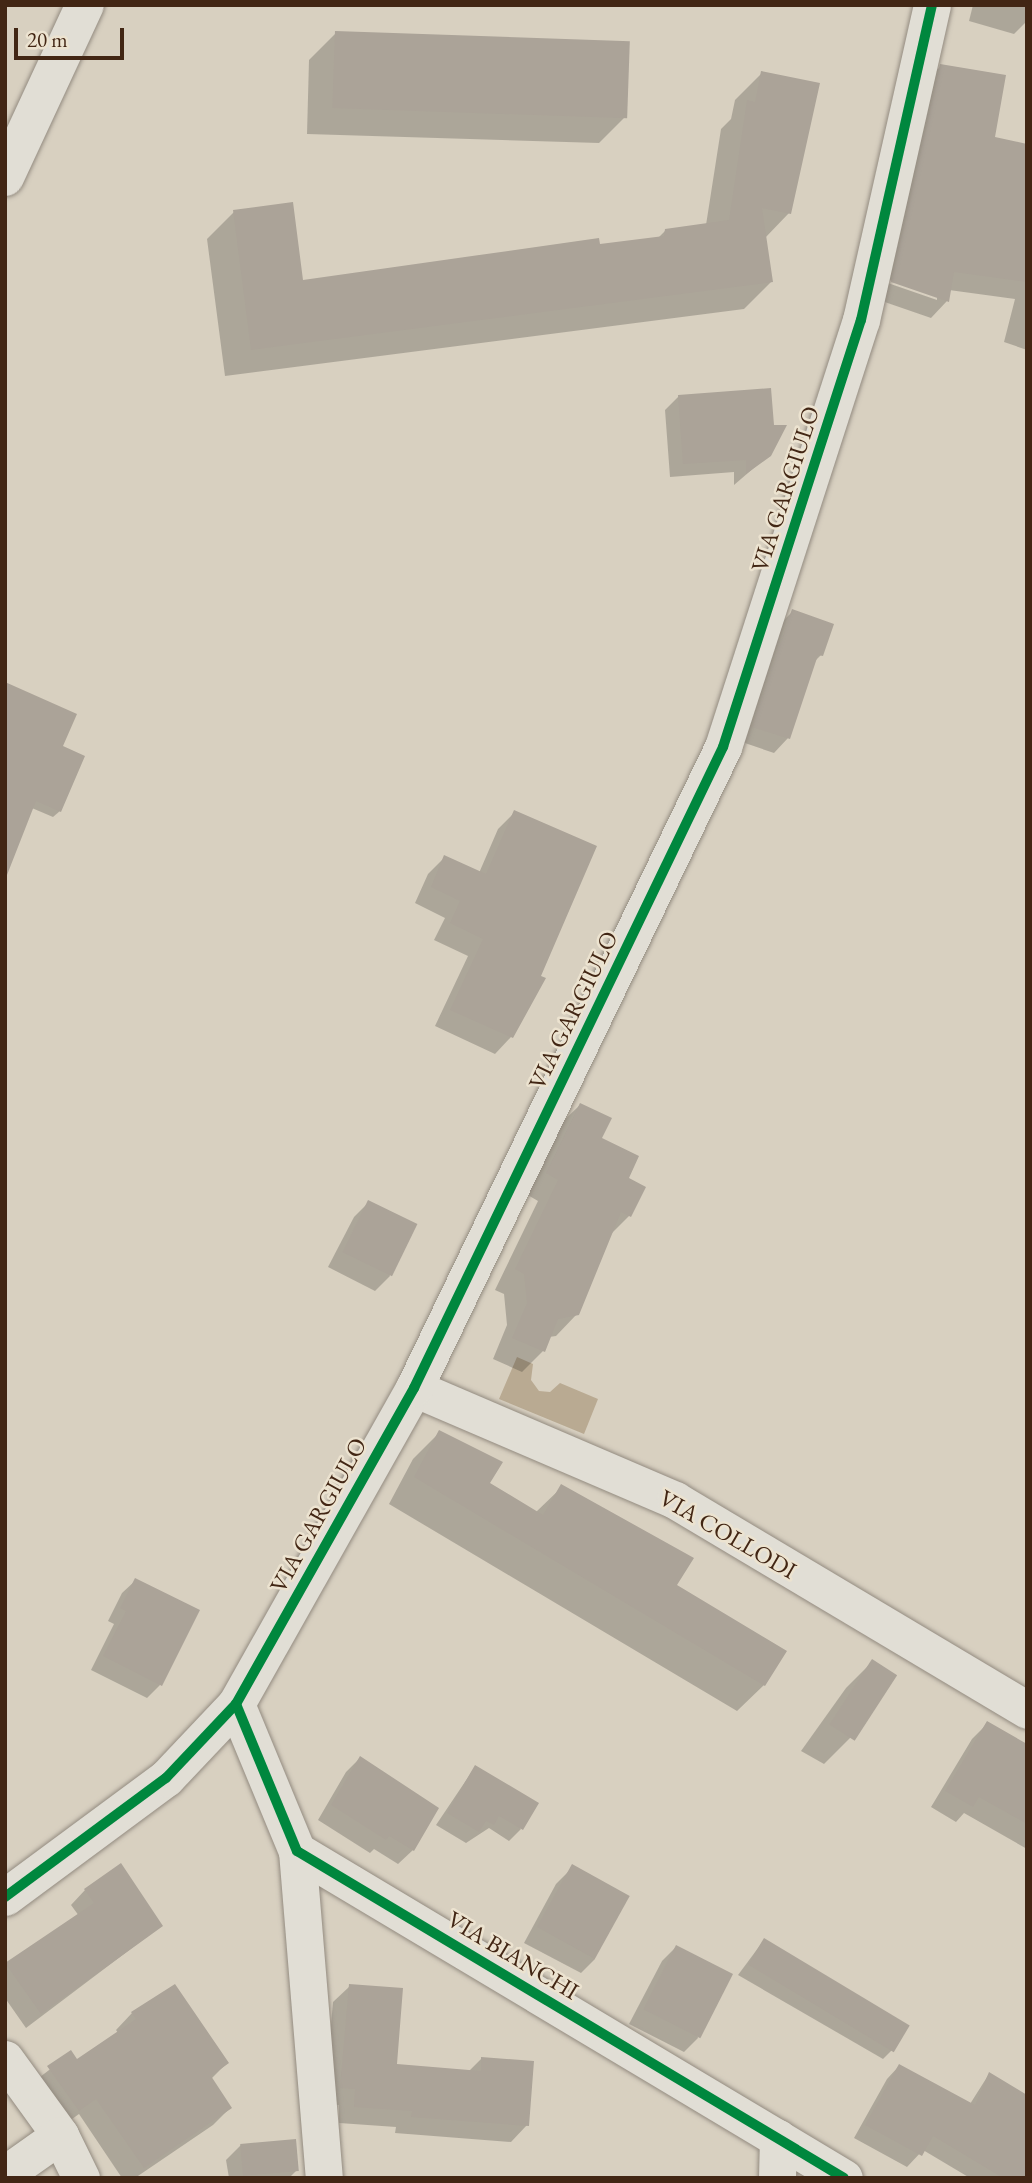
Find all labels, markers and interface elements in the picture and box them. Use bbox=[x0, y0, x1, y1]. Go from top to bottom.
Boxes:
scale bar bbox=[18, 14, 128, 58]
text: 20 m bbox=[27, 26, 68, 53]
street label: VIA GARGIULO bbox=[745, 402, 825, 576]
street label: VIA GARGIULO bbox=[522, 926, 624, 1094]
street label: VIA GARGIULO bbox=[264, 1433, 372, 1597]
street label: VIA COLLODI bbox=[654, 1483, 802, 1585]
street label: VIA BIANCHI bbox=[442, 1904, 584, 2006]

